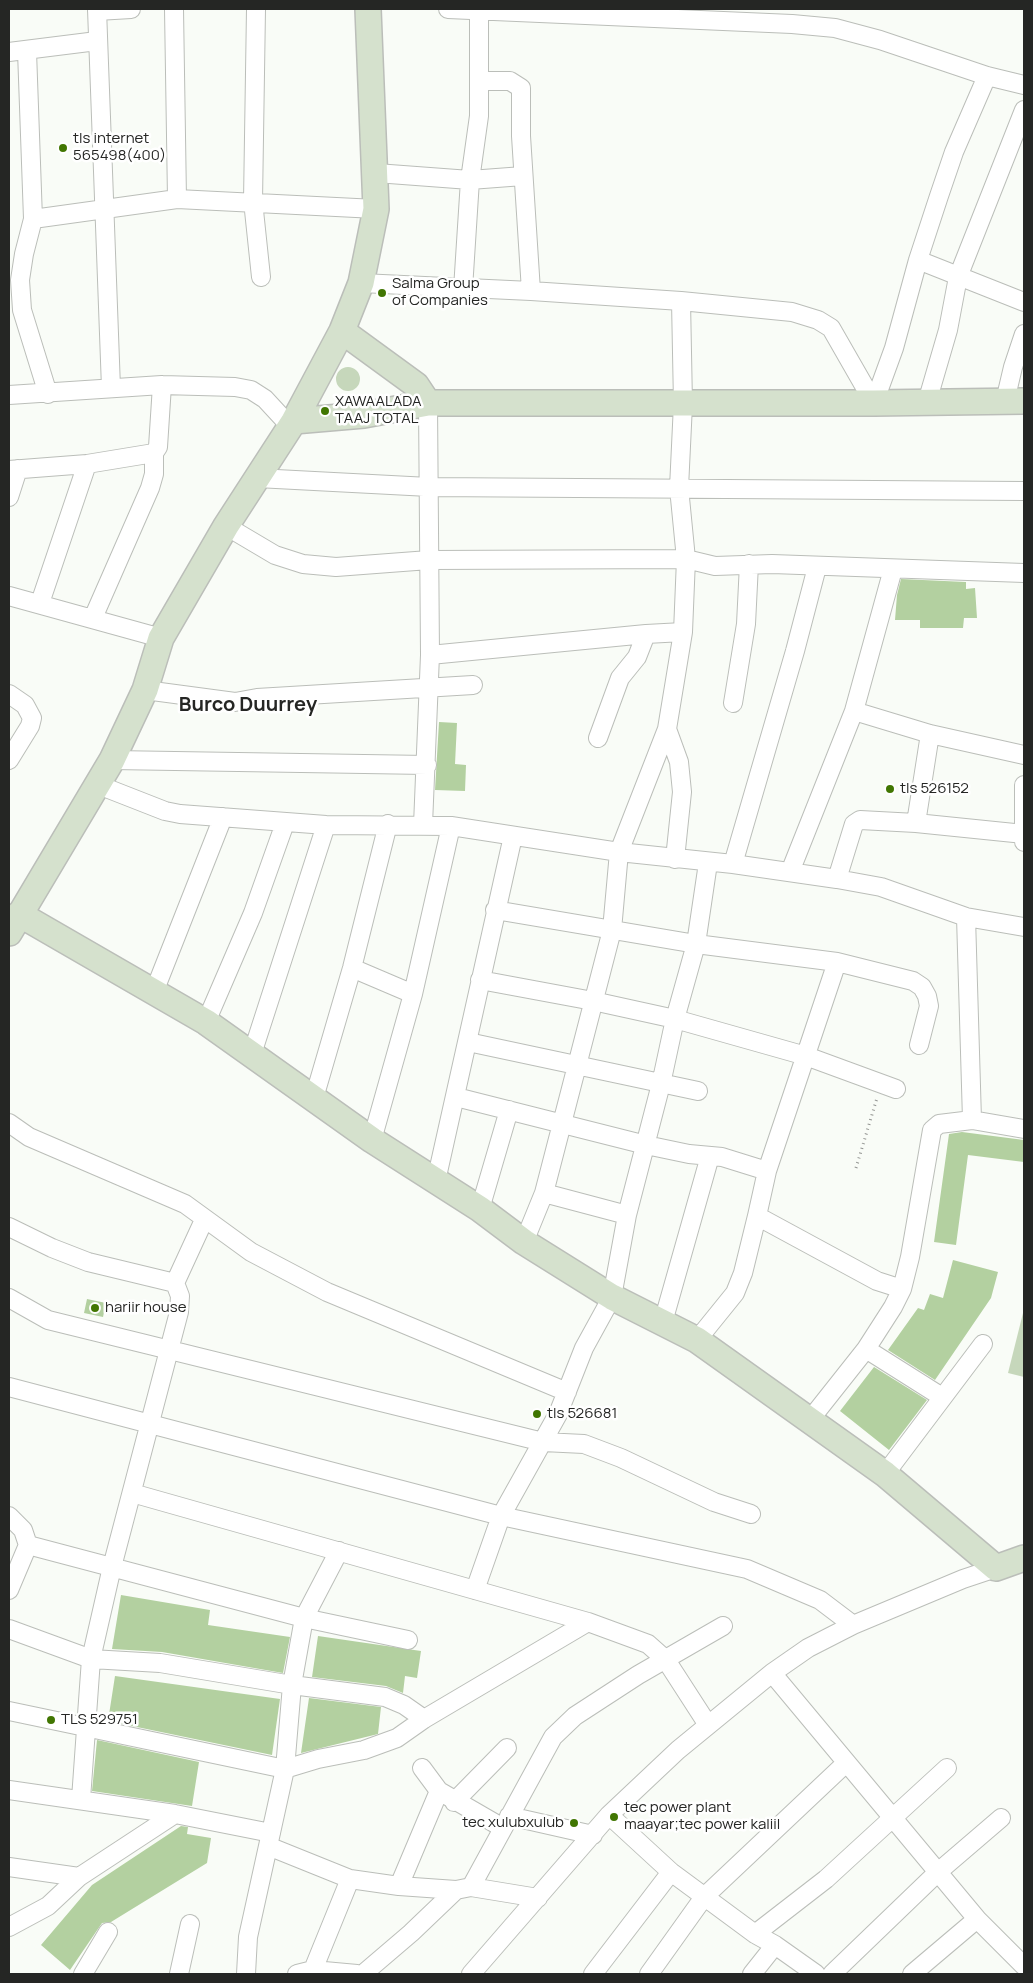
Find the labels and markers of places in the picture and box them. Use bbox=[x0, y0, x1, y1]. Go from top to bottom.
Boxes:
place label: tls internet 565498(400) bbox=[73, 130, 166, 165]
marker: tls internet 565498(400) bbox=[57, 142, 69, 154]
place label: Salma Group of Companies bbox=[392, 275, 488, 310]
marker: Salma Group of Companies bbox=[376, 287, 388, 299]
place label: XAWAALADA TAAJ TOTAL bbox=[335, 393, 422, 428]
marker: XAWAALADA TAAJ TOTAL bbox=[319, 405, 331, 417]
place label: tls 526152 bbox=[900, 780, 969, 798]
marker: tls 526152 bbox=[884, 783, 896, 795]
place label: hariir house bbox=[105, 1299, 186, 1317]
marker: hariir house bbox=[89, 1302, 101, 1314]
place label: tls 526681 bbox=[547, 1405, 617, 1423]
marker: tls 526681 bbox=[531, 1408, 543, 1420]
place label: TLS 529751 bbox=[61, 1711, 138, 1729]
marker: TLS 529751 bbox=[45, 1714, 57, 1726]
place label: tec power plant maayar;tec power kaliil bbox=[624, 1799, 780, 1834]
marker: tec power plant maayar;tec power kaliil bbox=[608, 1811, 620, 1823]
place label: tec xulubxulub bbox=[462, 1814, 564, 1832]
marker: tec xulubxulub bbox=[568, 1817, 580, 1829]

